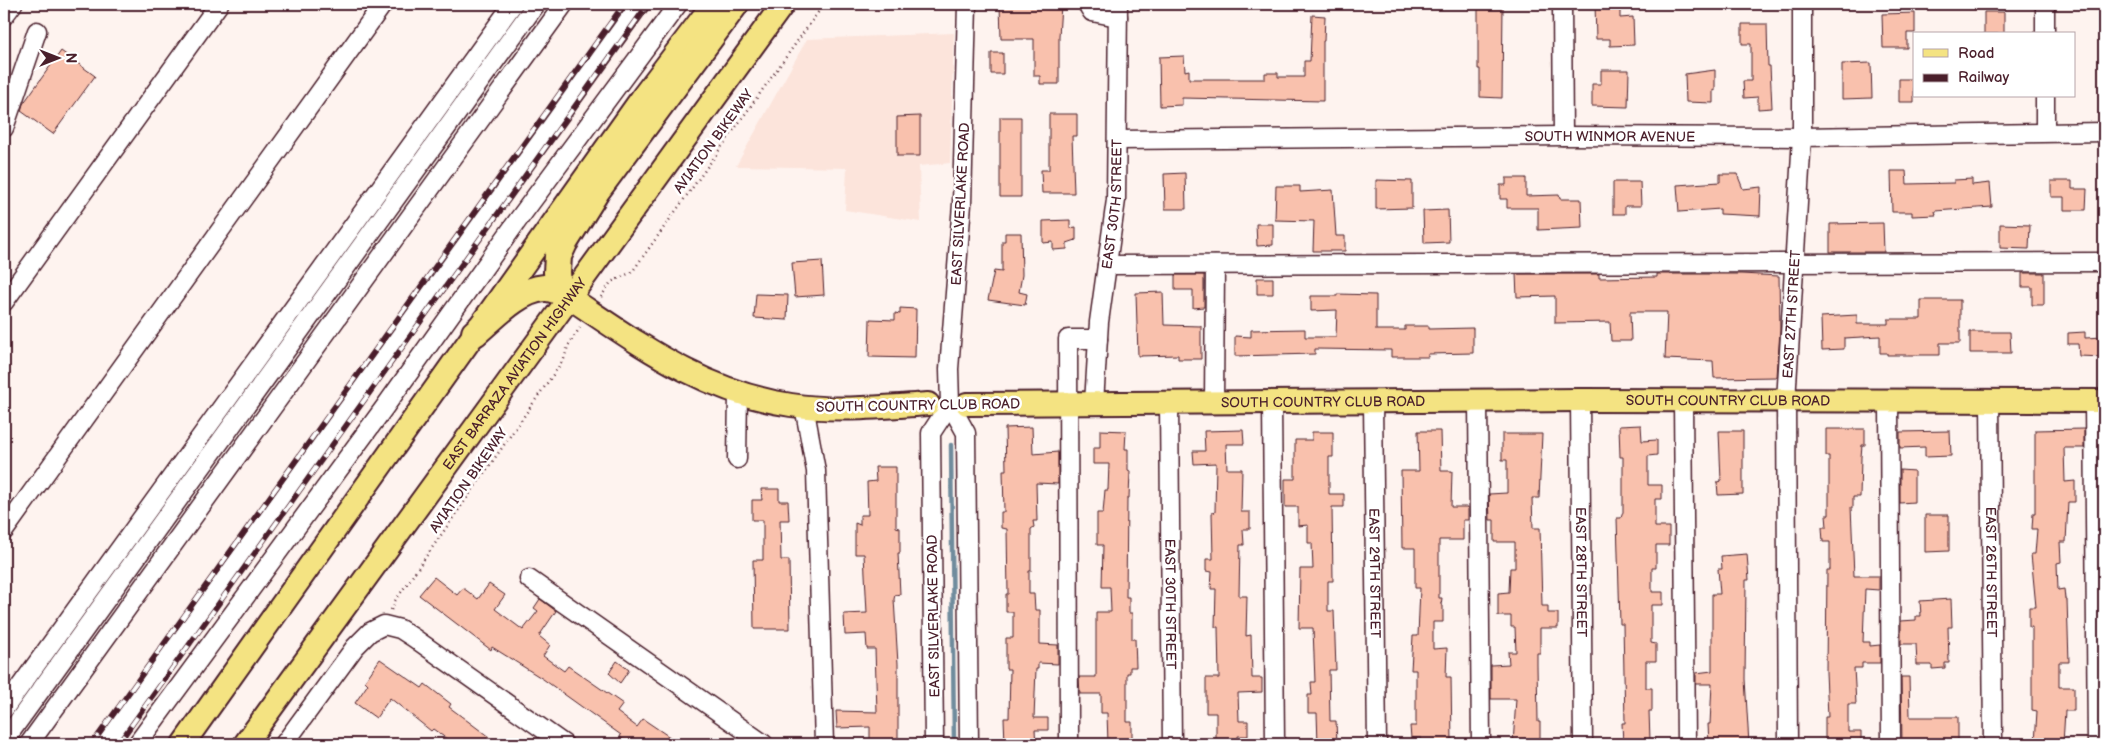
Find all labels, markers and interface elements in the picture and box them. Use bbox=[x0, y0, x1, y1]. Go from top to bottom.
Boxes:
north arrow bbox=[32, 32, 82, 82]
legend bbox=[1913, 32, 2076, 98]
text: Road bbox=[1958, 44, 1994, 63]
text: N bbox=[62, 53, 79, 63]
text: Railway bbox=[1958, 68, 2009, 87]
street label: AVIATION BIKEWAY bbox=[670, 85, 757, 197]
street label: EAST SILVERLAKE ROAD bbox=[948, 122, 973, 286]
street label: SOUTH WINMOR AVENUE bbox=[1525, 128, 1695, 146]
street label: EAST 30TH STREET bbox=[1098, 138, 1126, 270]
street label: EAST 27TH STREET bbox=[1779, 249, 1804, 379]
street label: EAST BARRAZA AVIATION HIGHWAY bbox=[439, 274, 591, 473]
street label: SOUTH COUNTRY CLUB ROAD bbox=[1626, 392, 1830, 409]
street label: SOUTH COUNTRY CLUB ROAD bbox=[1221, 393, 1425, 411]
street label: SOUTH COUNTRY CLUB ROAD bbox=[816, 395, 1020, 416]
street label: AVIATION BIKEWAY bbox=[426, 424, 512, 536]
street label: EAST 28TH STREET bbox=[1572, 507, 1590, 638]
street label: EAST 26TH STREET bbox=[1982, 507, 2000, 638]
street label: EAST 29TH STREET bbox=[1365, 508, 1384, 639]
street label: EAST SILVERLAKE ROAD bbox=[924, 534, 943, 698]
street label: EAST 30TH STREET bbox=[1161, 539, 1179, 670]

